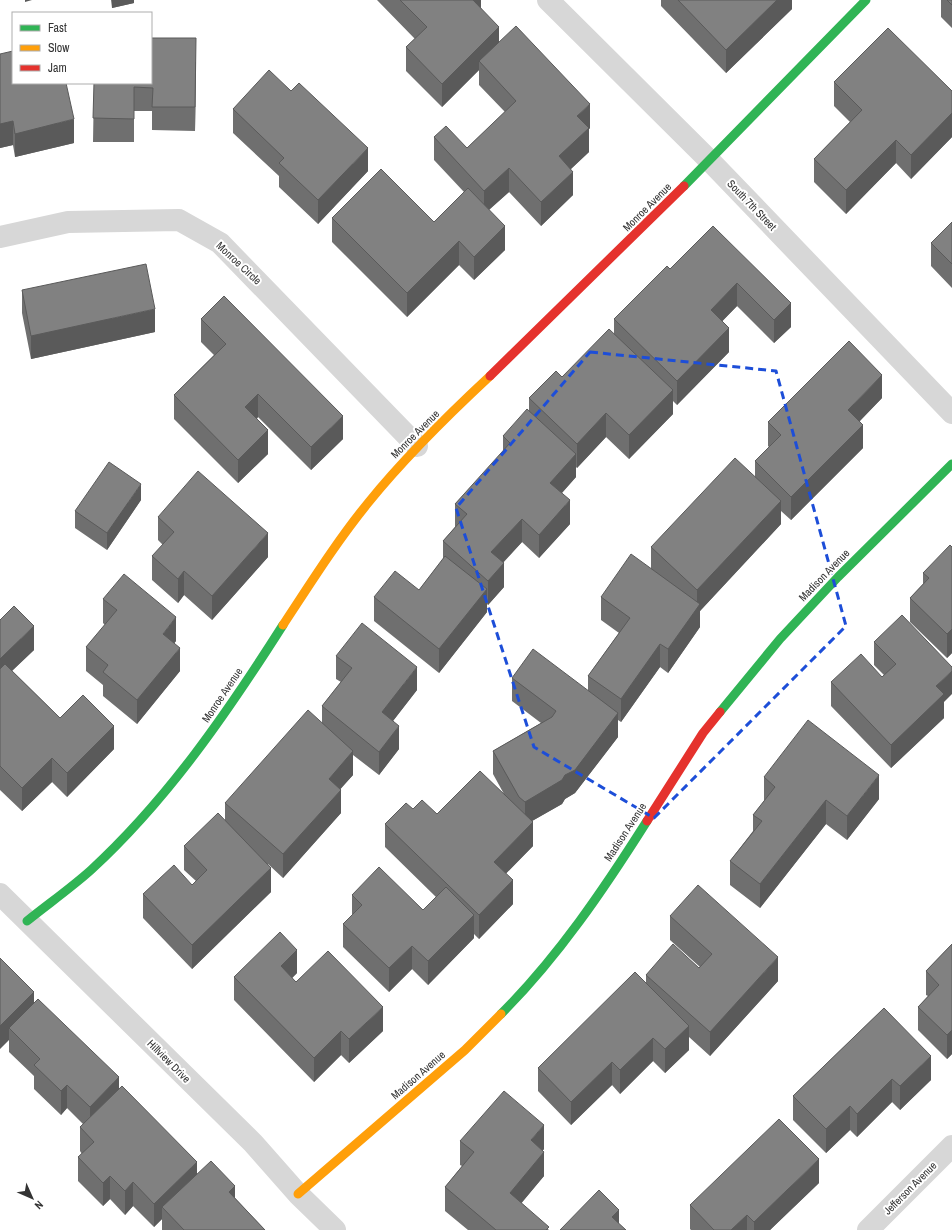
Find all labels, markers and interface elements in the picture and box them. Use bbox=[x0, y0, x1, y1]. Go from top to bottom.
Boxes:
legend bbox=[12, 12, 152, 84]
text: Fast bbox=[48, 20, 67, 36]
text: Slow bbox=[48, 40, 70, 56]
text: Jam bbox=[48, 60, 67, 76]
street label: South 7th Street bbox=[724, 177, 780, 234]
street label: Monroe Avenue bbox=[620, 180, 674, 234]
street label: Monroe Circle bbox=[214, 239, 264, 287]
street label: Monroe Avenue bbox=[388, 407, 442, 461]
street label: Madison Avenue bbox=[796, 546, 852, 604]
street label: Monroe Avenue bbox=[199, 665, 245, 725]
street label: Madison Avenue bbox=[601, 800, 649, 864]
street label: Hillview Drive bbox=[144, 1036, 194, 1086]
street label: Madison Avenue bbox=[388, 1048, 448, 1102]
street label: Jefferson Avenue bbox=[881, 1159, 939, 1217]
north arrow bbox=[12, 1178, 52, 1218]
text: N bbox=[32, 1198, 46, 1212]

